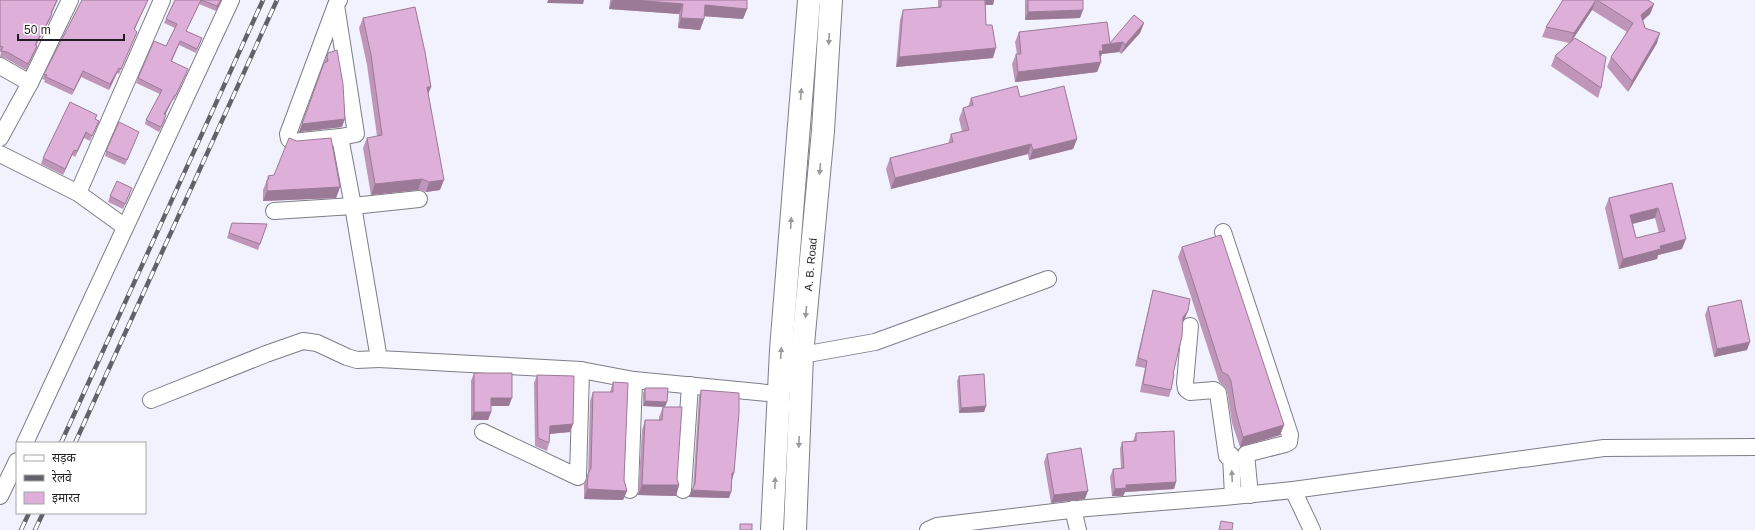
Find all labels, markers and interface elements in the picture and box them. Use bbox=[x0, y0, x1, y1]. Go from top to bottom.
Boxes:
scale bar bbox=[18, 16, 124, 42]
text: 50 m bbox=[24, 23, 51, 37]
one-way arrow bbox=[825, 33, 832, 45]
one-way arrow bbox=[798, 88, 805, 100]
one-way arrow bbox=[816, 163, 823, 175]
one-way arrow bbox=[788, 217, 795, 229]
street label: A. B. Road bbox=[802, 237, 819, 292]
one-way arrow bbox=[803, 306, 810, 318]
one-way arrow bbox=[778, 347, 785, 359]
one-way arrow bbox=[796, 436, 802, 449]
legend bbox=[16, 442, 146, 514]
text: सड़क bbox=[52, 451, 77, 465]
text: रेलवे bbox=[52, 470, 72, 485]
one-way arrow bbox=[1228, 470, 1235, 482]
one-way arrow bbox=[771, 477, 778, 489]
text: इमारत bbox=[52, 491, 81, 505]

